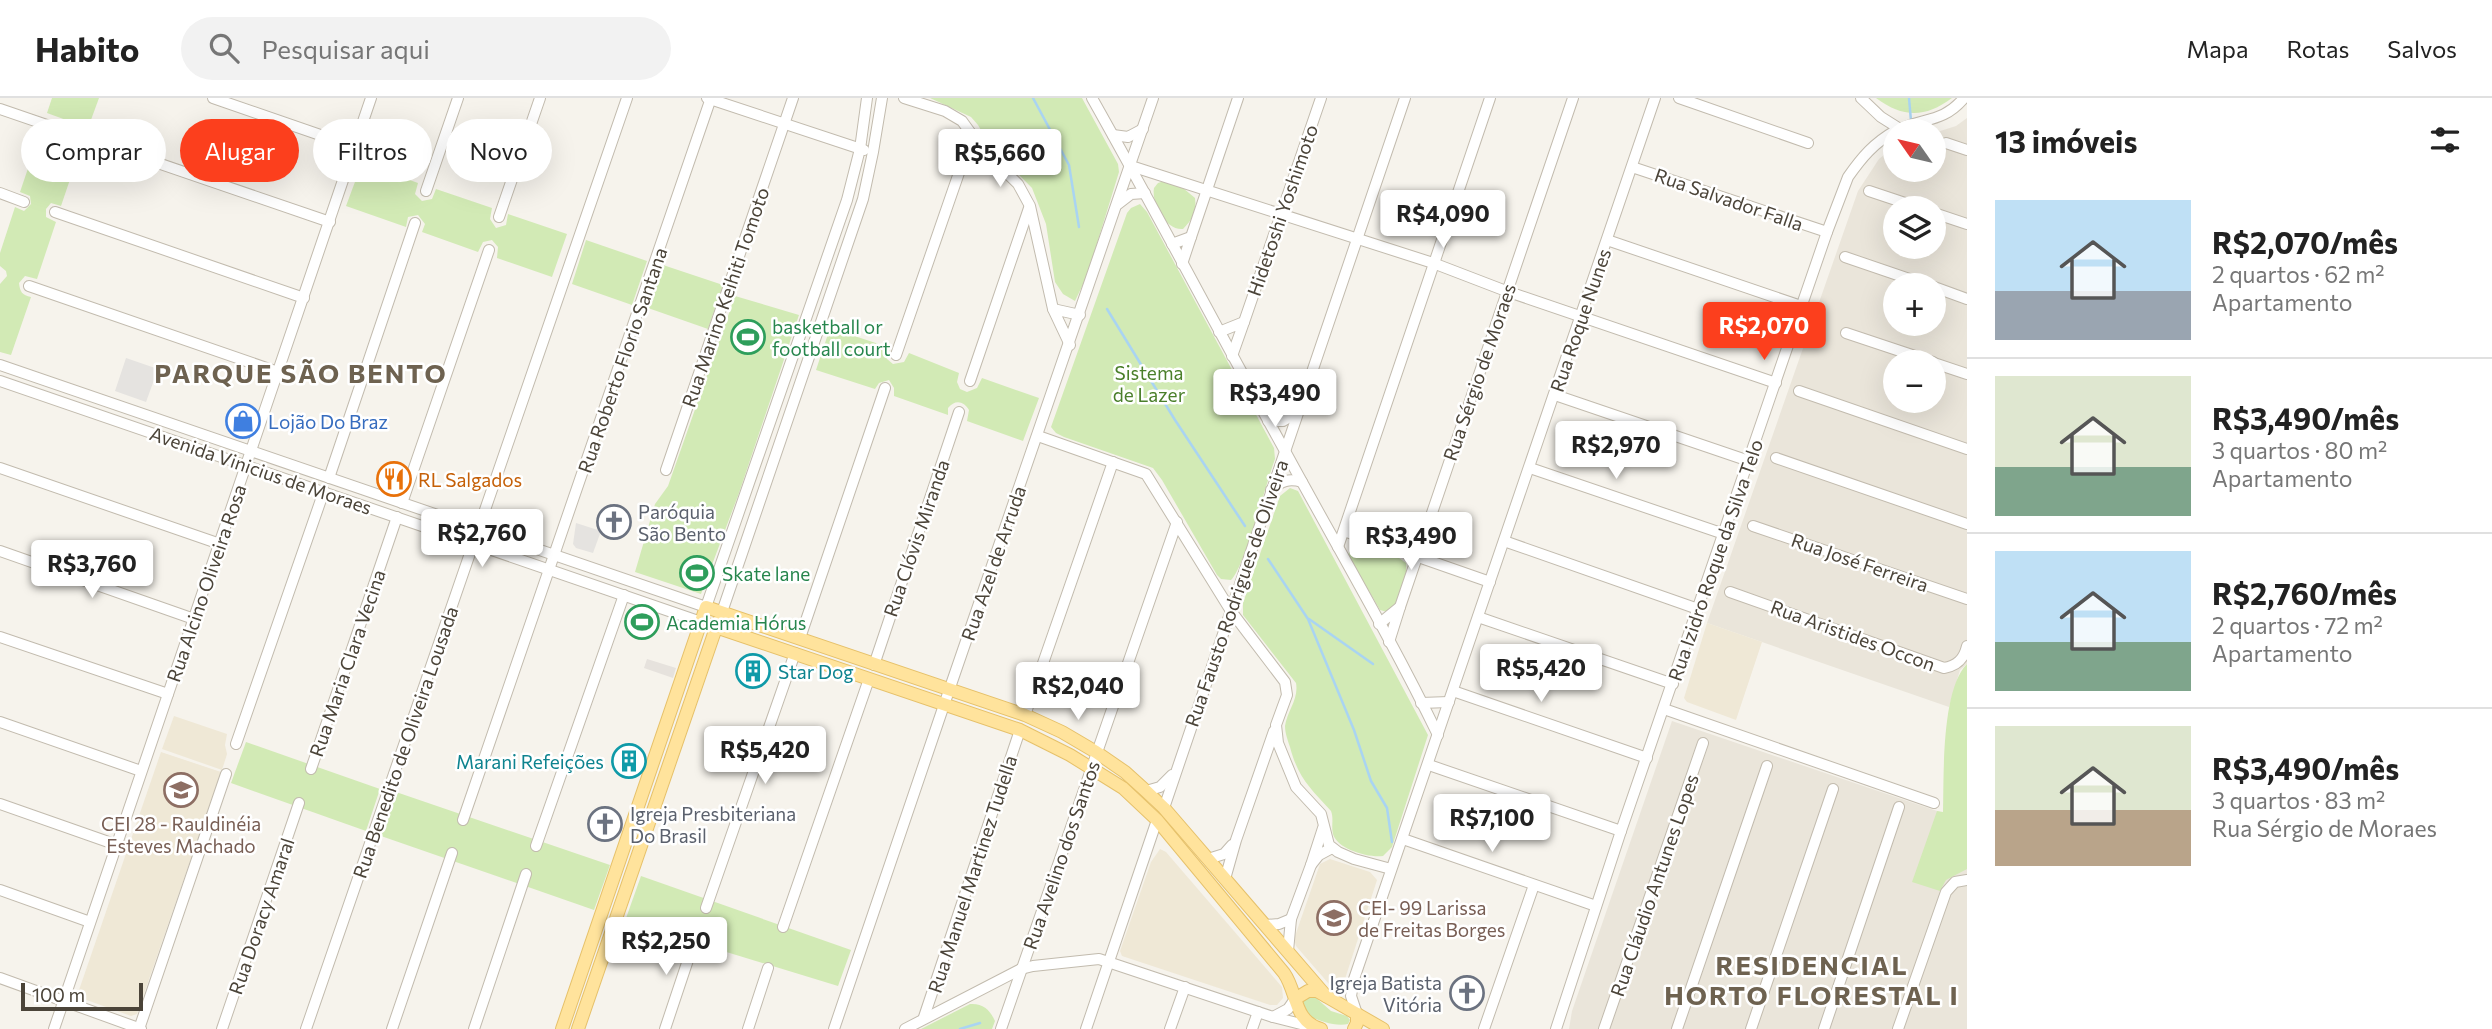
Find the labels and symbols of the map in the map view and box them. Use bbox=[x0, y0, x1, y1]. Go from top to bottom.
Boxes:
north arrow bbox=[1883, 119, 1946, 182]
street label: Hidetoshi Yoshimoto bbox=[1242, 121, 1322, 299]
pin: R$5,660 bbox=[935, 130, 1065, 189]
street label: Rua Salvador Falla bbox=[1652, 163, 1806, 235]
street label: Rua Marino Keihiti Tomoto bbox=[677, 184, 773, 410]
pin: R$4,090 bbox=[1378, 190, 1508, 250]
street label: Rua Roberto Florio Santana bbox=[573, 244, 671, 476]
street label: Rua Roque Nunes bbox=[1545, 245, 1615, 395]
street label: Rua Sérgio de Moraes bbox=[1438, 280, 1520, 464]
pin: R$2,070 bbox=[1699, 302, 1829, 362]
place label: basketball or football court bbox=[772, 315, 891, 360]
sports icon: basketball or football court bbox=[729, 318, 767, 356]
district label: PARQUE SÃO BENTO bbox=[154, 357, 448, 388]
park label: Sistema de Lazer bbox=[1113, 361, 1186, 406]
pin: R$3,490 bbox=[1210, 370, 1340, 429]
shop icon: Lojão Do Braz bbox=[224, 402, 262, 440]
place label: Lojão Do Braz bbox=[268, 410, 388, 433]
street label: Avenida Vinicius de Moraes bbox=[147, 421, 375, 519]
pin: R$2,970 bbox=[1551, 422, 1681, 481]
street label: Rua Izidro Roque da Silva Telo bbox=[1663, 436, 1767, 684]
street label: Rua Clóvis Miranda bbox=[878, 456, 954, 620]
street label: Rua Fausto Rodrigues de Oliveira bbox=[1179, 457, 1293, 729]
restaurant icon: RL Salgados bbox=[375, 460, 413, 498]
place label: RL Salgados bbox=[418, 468, 522, 491]
street label: Rua Alcino Oliveira Rosa bbox=[161, 481, 251, 685]
street label: Rua Azel de Arruda bbox=[956, 483, 1030, 643]
place label: Paróquia São Bento bbox=[638, 500, 726, 545]
church icon: Paróquia São Bento bbox=[595, 503, 633, 541]
pin: R$2,760 bbox=[417, 510, 547, 569]
pin: R$3,490 bbox=[1346, 512, 1476, 572]
street label: Rua José Ferreira bbox=[1788, 528, 1932, 596]
pin: R$3,760 bbox=[27, 540, 157, 600]
sports icon: Skate lane bbox=[678, 554, 716, 592]
place label: Skate lane bbox=[722, 562, 810, 585]
street label: Rua Maria Clara Vecina bbox=[304, 566, 390, 760]
street label: Rua Aristides Occon bbox=[1768, 595, 1938, 675]
street label: Rua Benedito de Oliveira Lousada bbox=[348, 603, 462, 881]
sports icon: Academia Hórus bbox=[623, 603, 661, 641]
place label: Academia Hórus bbox=[666, 611, 806, 634]
pin: R$5,420 bbox=[1476, 644, 1606, 704]
building icon: Star Dog bbox=[734, 652, 772, 690]
place label: Star Dog bbox=[778, 660, 854, 683]
pin: R$2,040 bbox=[1013, 662, 1143, 722]
pin: R$5,420 bbox=[700, 726, 830, 786]
building icon: Marani Refeições bbox=[610, 742, 648, 780]
place label: Marani Refeições bbox=[456, 750, 604, 773]
street label: Rua Manuel Martinez Tudella bbox=[923, 752, 1021, 996]
street label: Rua Avelino dos Santos bbox=[1018, 758, 1104, 952]
school or university icon: CEI 28 - Rauldinéia Esteves Machado bbox=[162, 771, 200, 809]
street label: Rua Cláudio Antunes Lopes bbox=[1605, 771, 1703, 999]
pin: R$7,100 bbox=[1427, 794, 1557, 854]
place label: Igreja Presbiteriana Do Brasil bbox=[630, 802, 796, 847]
church icon: Igreja Presbiteriana Do Brasil bbox=[586, 805, 624, 843]
place label: CEI 28 - Rauldinéia Esteves Machado bbox=[101, 812, 261, 857]
street label: Rua Doracy Amaral bbox=[223, 835, 299, 997]
place label: CEI- 99 Larissa de Freitas Borges bbox=[1358, 896, 1505, 941]
school or university icon: CEI- 99 Larissa de Freitas Borges bbox=[1315, 899, 1353, 937]
pin: R$2,250 bbox=[601, 918, 731, 977]
district label: RESIDENCIAL HORTO FLORESTAL I bbox=[1664, 949, 1960, 1010]
place label: Igreja Batista Vitória bbox=[1329, 971, 1442, 1016]
church icon: Igreja Batista Vitória bbox=[1448, 974, 1486, 1012]
scale bar bbox=[21, 980, 144, 1012]

